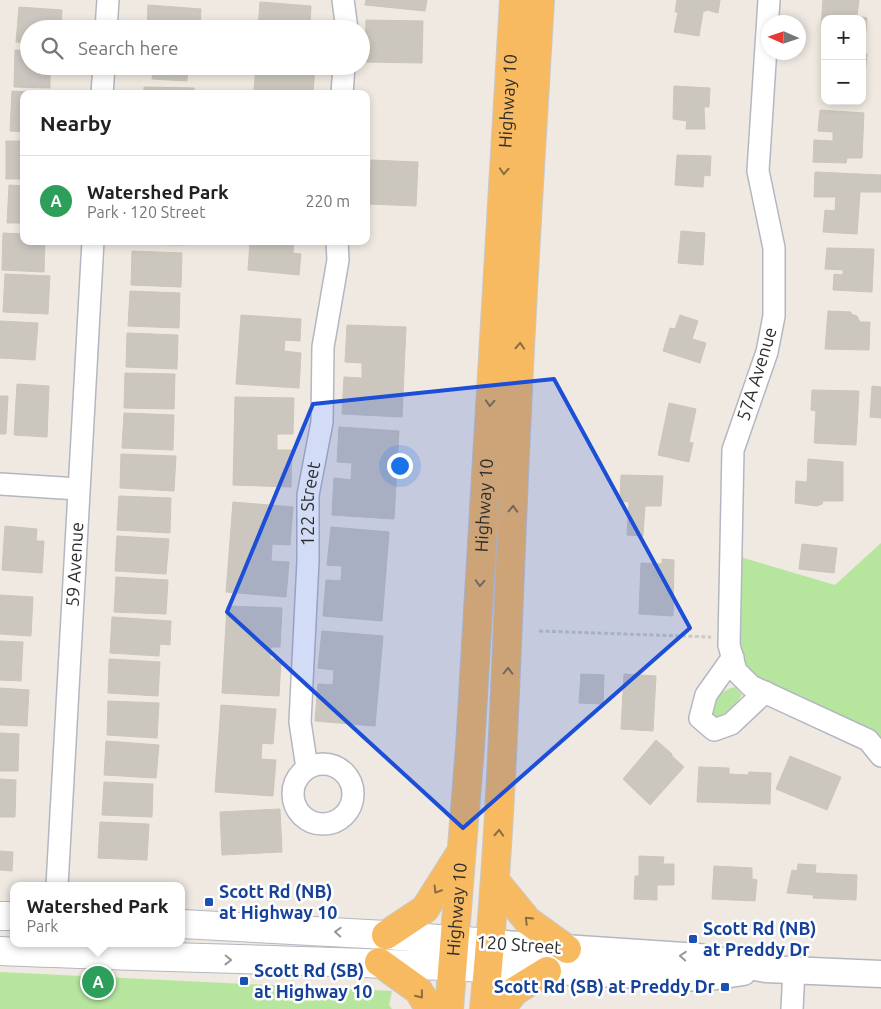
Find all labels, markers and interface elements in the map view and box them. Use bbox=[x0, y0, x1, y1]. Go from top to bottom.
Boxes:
north arrow bbox=[761, 15, 806, 60]
map controls bbox=[821, 15, 866, 105]
button: + bbox=[821, 15, 866, 60]
search box bbox=[20, 20, 370, 75]
icon: search bbox=[38, 34, 66, 62]
text: Search here bbox=[78, 37, 178, 59]
street label: Highway 10 bbox=[494, 53, 520, 148]
button: − bbox=[821, 60, 866, 105]
text: Nearby bbox=[40, 111, 111, 135]
one-way arrow bbox=[499, 167, 510, 175]
text: Watershed Park bbox=[87, 181, 229, 203]
text: A bbox=[50, 192, 62, 210]
text: 220 m bbox=[305, 192, 350, 210]
text: Park · 120 Street bbox=[87, 203, 205, 221]
street label: 57A Avenue bbox=[732, 325, 780, 423]
one-way arrow bbox=[515, 342, 526, 350]
one-way arrow bbox=[485, 399, 496, 407]
your location bbox=[387, 453, 413, 479]
street label: Highway 10 bbox=[470, 458, 496, 553]
street label: 122 Street bbox=[297, 460, 323, 546]
one-way arrow bbox=[508, 504, 519, 512]
street label: 59 Avenue bbox=[62, 521, 86, 607]
one-way arrow bbox=[474, 579, 485, 587]
one-way arrow bbox=[502, 667, 513, 675]
one-way arrow bbox=[493, 829, 504, 837]
street label: Highway 10 bbox=[442, 862, 470, 957]
place label: Scott Rd (NB) at Highway 10 bbox=[219, 881, 338, 922]
popup bbox=[10, 882, 185, 947]
one-way arrow bbox=[434, 884, 443, 894]
text: Watershed Park bbox=[27, 895, 168, 917]
marker: Scott Rd (NB) at Highway 10 bbox=[203, 896, 215, 908]
text: Park bbox=[27, 917, 58, 935]
one-way arrow bbox=[525, 917, 534, 926]
place label: Scott Rd (NB) at Preddy Dr bbox=[703, 918, 816, 959]
one-way arrow bbox=[333, 927, 341, 938]
street label: 120 Street bbox=[476, 931, 562, 957]
marker: Scott Rd (NB) at Preddy Dr bbox=[687, 933, 699, 945]
one-way arrow bbox=[679, 951, 687, 962]
one-way arrow bbox=[224, 955, 232, 965]
place label: Scott Rd (SB) at Highway 10 bbox=[254, 960, 373, 1001]
pin: A bbox=[82, 963, 114, 1001]
marker: Scott Rd (SB) at Highway 10 bbox=[238, 975, 250, 987]
place label: Scott Rd (SB) at Preddy Dr bbox=[494, 976, 716, 997]
marker: Scott Rd (SB) at Preddy Dr bbox=[719, 981, 731, 993]
one-way arrow bbox=[414, 989, 423, 998]

